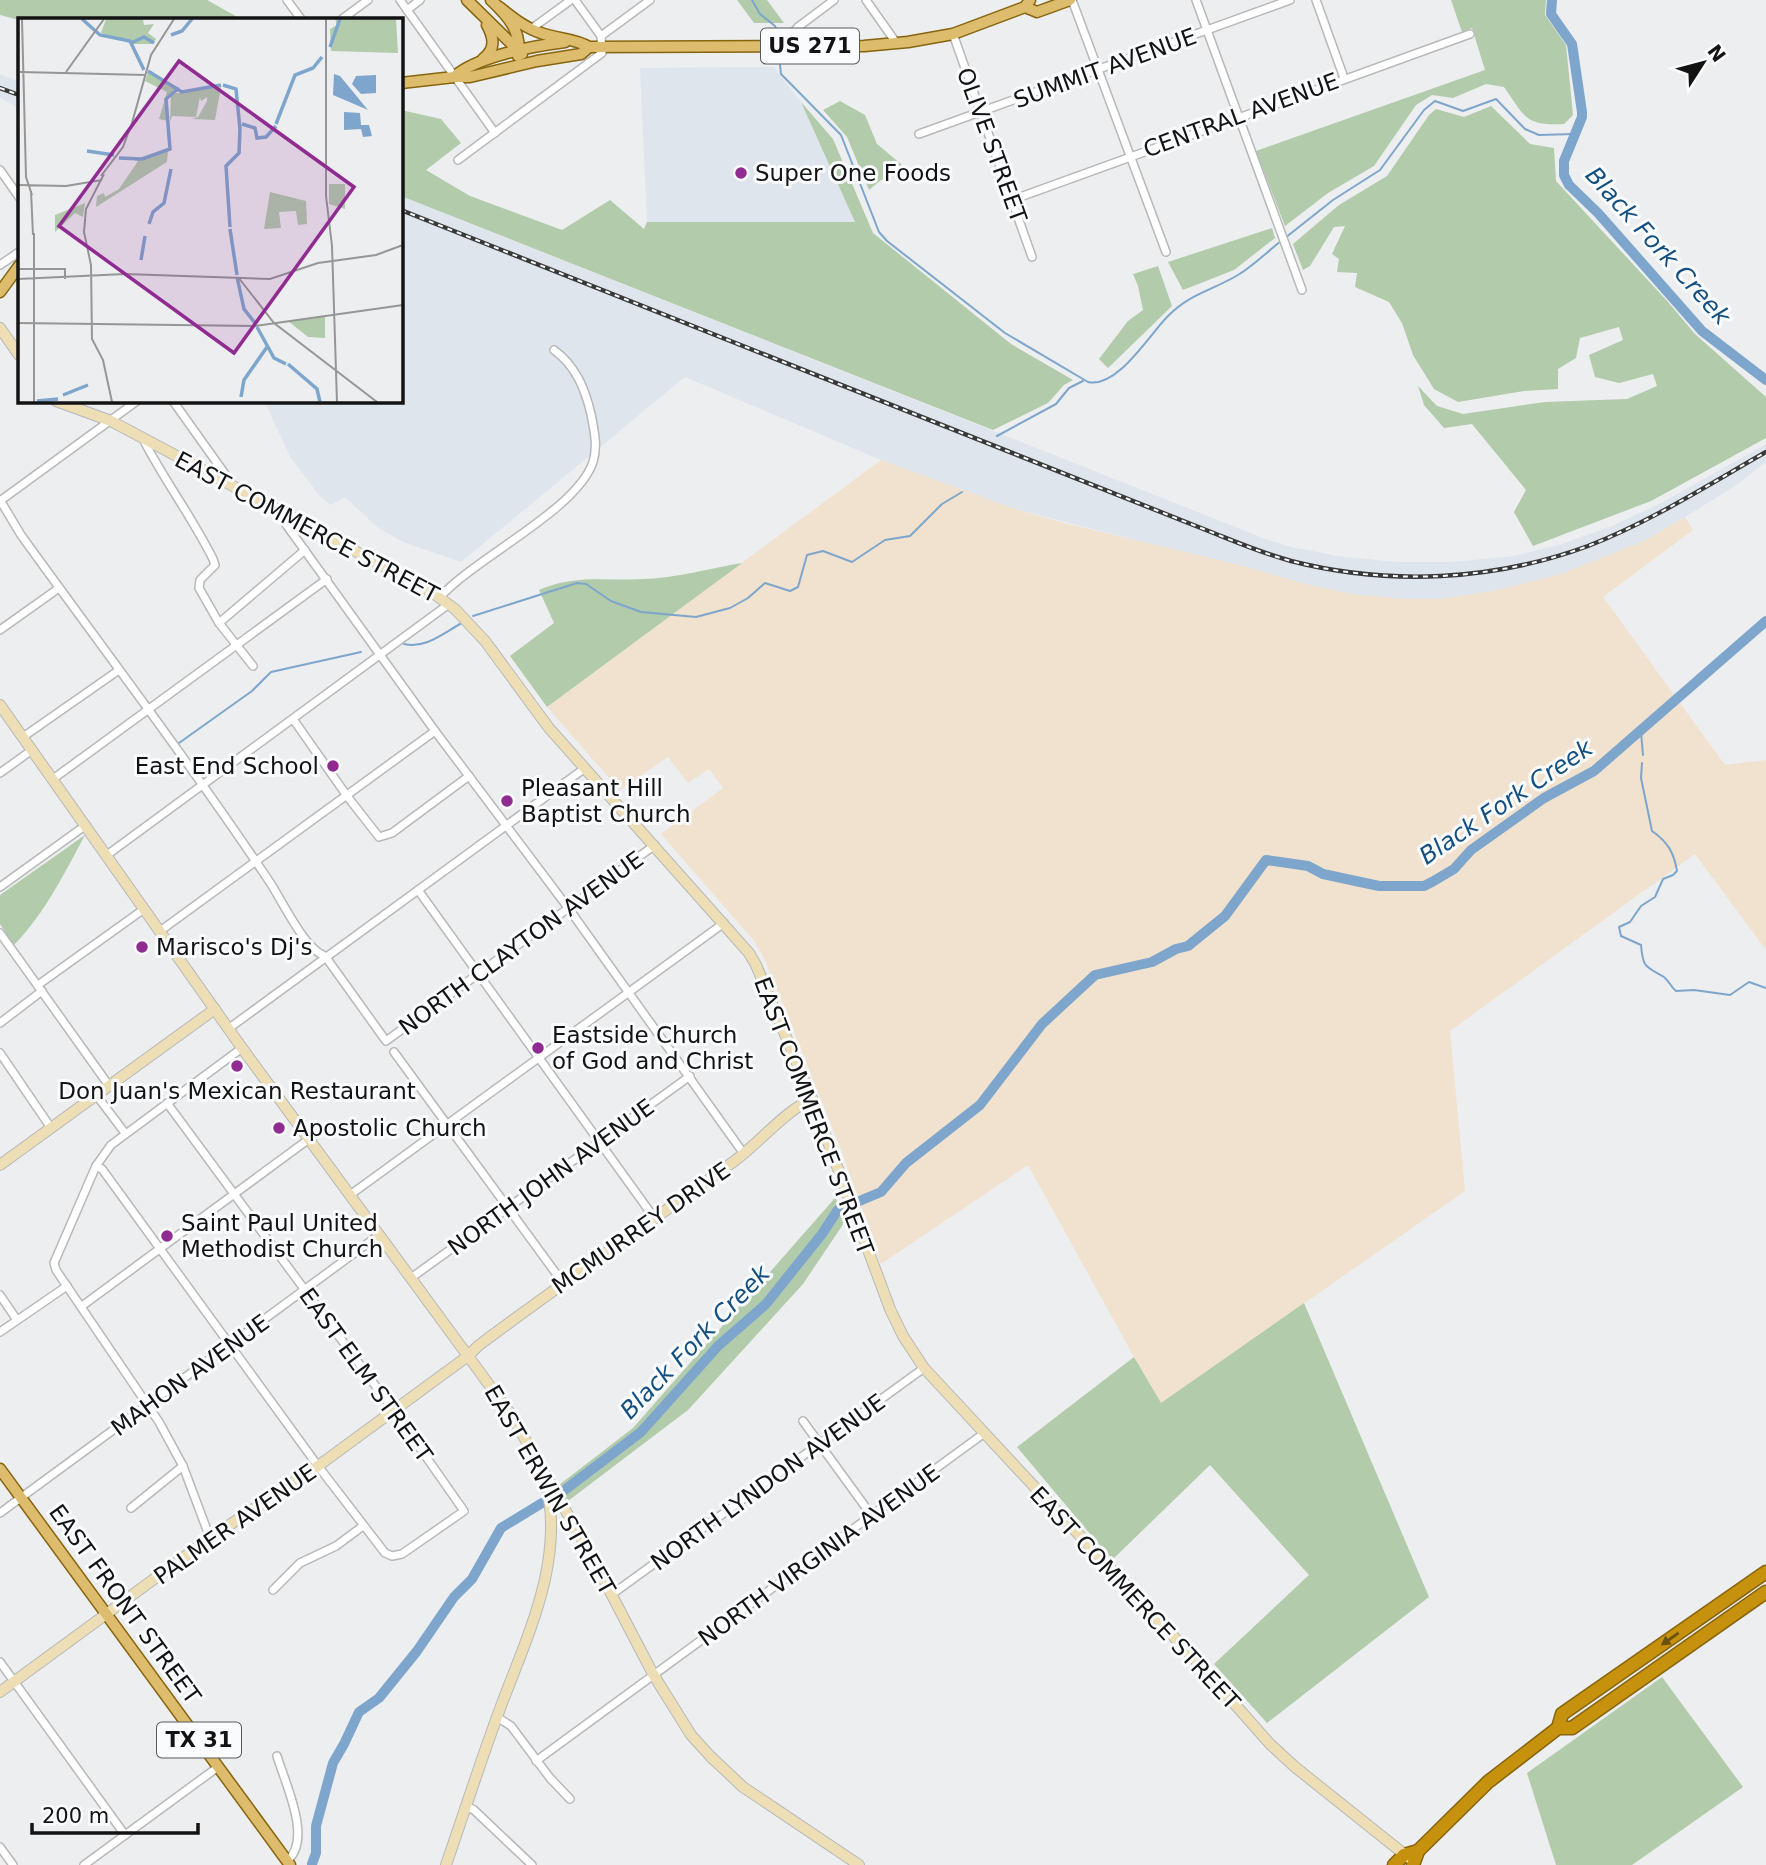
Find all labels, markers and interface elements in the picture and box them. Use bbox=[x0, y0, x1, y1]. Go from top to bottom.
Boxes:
inset map bbox=[18, 18, 402, 402]
street label: SUMMIT AVENUE bbox=[1010, 23, 1200, 113]
road number: US 271 bbox=[761, 28, 859, 64]
north arrow bbox=[1668, 28, 1738, 98]
text: N bbox=[1703, 40, 1730, 66]
street label: OLIVE STREET bbox=[952, 64, 1032, 227]
street label: CENTRAL AVENUE bbox=[1140, 68, 1342, 162]
place label: Super One Foods bbox=[755, 160, 951, 186]
water label: Black Fork Creek bbox=[1580, 161, 1737, 331]
marker: Super One Foods bbox=[733, 165, 749, 181]
street label: EAST COMMERCE STREET bbox=[171, 446, 444, 608]
water label: Black Fork Creek bbox=[1414, 733, 1599, 870]
place label: East End School bbox=[135, 753, 319, 779]
marker: East End School bbox=[325, 758, 341, 774]
place label: Pleasant Hill Baptist Church bbox=[521, 775, 691, 827]
marker: Pleasant Hill Baptist Church bbox=[499, 793, 515, 809]
street label: NORTH CLAYTON AVENUE bbox=[394, 846, 648, 1040]
place label: Marisco's Dj's bbox=[156, 934, 313, 960]
marker: Marisco's Dj's bbox=[134, 939, 150, 955]
street label: EAST COMMERCE STREET bbox=[749, 974, 879, 1259]
place label: Eastside Church of God and Christ bbox=[552, 1022, 753, 1074]
marker: Eastside Church of God and Christ bbox=[530, 1040, 546, 1056]
marker: Don Juan's Mexican Restaurant bbox=[229, 1058, 245, 1074]
place label: Don Juan's Mexican Restaurant bbox=[58, 1078, 416, 1104]
street label: NORTH JOHN AVENUE bbox=[443, 1094, 659, 1260]
place label: Apostolic Church bbox=[293, 1115, 487, 1141]
marker: Apostolic Church bbox=[271, 1120, 287, 1136]
street label: MCMURREY DRIVE bbox=[547, 1157, 735, 1299]
place label: Saint Paul United Methodist Church bbox=[181, 1210, 383, 1262]
marker: Saint Paul United Methodist Church bbox=[159, 1228, 175, 1244]
water label: Black Fork Creek bbox=[615, 1259, 776, 1425]
street label: EAST ELM STREET bbox=[294, 1283, 438, 1468]
street label: MAHON AVENUE bbox=[106, 1309, 274, 1441]
street label: EAST ERWIN STREET bbox=[479, 1381, 621, 1600]
street label: NORTH LYNDON AVENUE bbox=[646, 1388, 890, 1576]
street label: PALMER AVENUE bbox=[149, 1458, 321, 1590]
street label: NORTH VIRGINIA AVENUE bbox=[693, 1459, 945, 1651]
street label: EAST COMMERCE STREET bbox=[1025, 1481, 1246, 1715]
street label: EAST FRONT STREET bbox=[44, 1499, 207, 1709]
one-way arrow bbox=[1661, 1632, 1679, 1646]
road number: TX 31 bbox=[157, 1722, 241, 1758]
scale bar bbox=[32, 1792, 198, 1836]
text: 200 m bbox=[42, 1804, 109, 1828]

